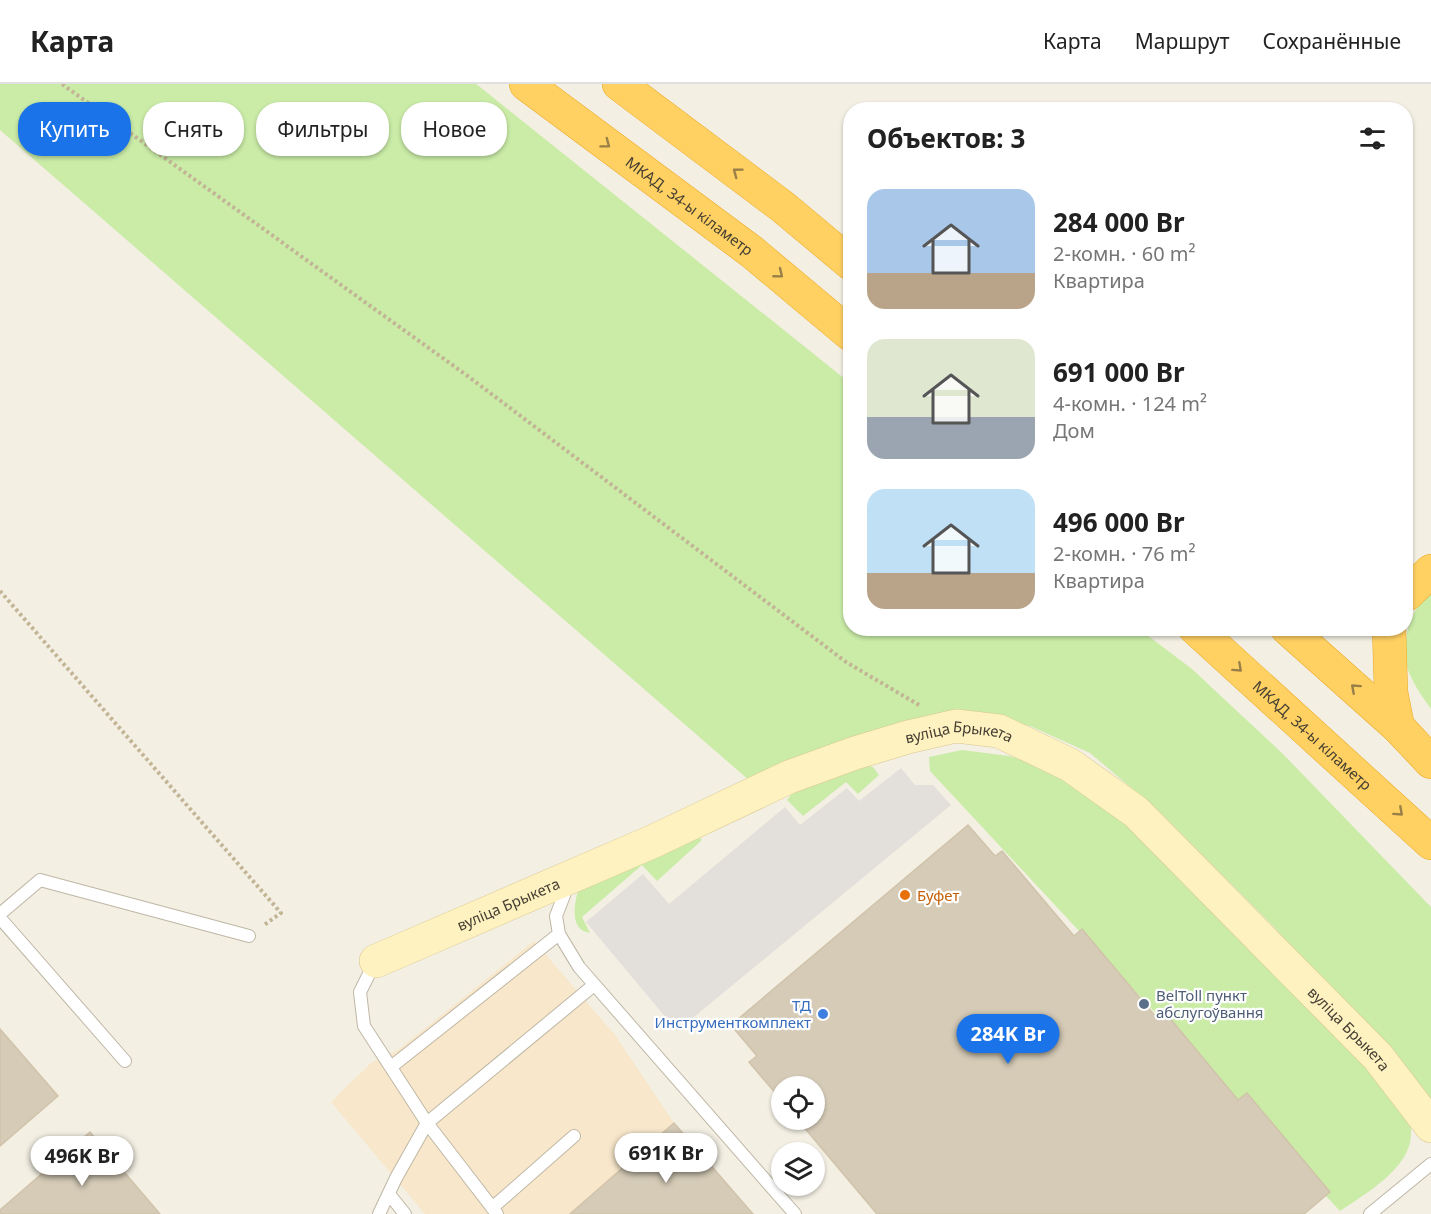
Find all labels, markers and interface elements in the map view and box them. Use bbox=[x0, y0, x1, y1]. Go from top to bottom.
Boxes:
text: Карта bbox=[30, 22, 114, 60]
text: Карта bbox=[1043, 27, 1102, 55]
text: Маршрут bbox=[1135, 27, 1230, 55]
text: Сохранённые bbox=[1263, 27, 1401, 55]
chip: Купить bbox=[18, 102, 131, 156]
chip: Снять bbox=[143, 102, 244, 156]
chip: Фильтры bbox=[256, 102, 389, 156]
chip: Новое bbox=[401, 102, 507, 156]
text: Объектов: 3 bbox=[867, 120, 1025, 156]
icon: filters bbox=[1356, 122, 1389, 155]
one-way arrow bbox=[600, 137, 611, 148]
street label: МКАД, 34-ы кіламетр bbox=[622, 152, 757, 260]
one-way arrow bbox=[732, 168, 743, 179]
text: 284 000 Br bbox=[1053, 204, 1185, 240]
icon: home bbox=[915, 213, 987, 285]
text: 2-комн. · 60 m² bbox=[1053, 240, 1196, 267]
one-way arrow bbox=[772, 267, 783, 278]
text: Квартира bbox=[1053, 267, 1145, 294]
text: 691 000 Br bbox=[1053, 354, 1185, 390]
icon: home bbox=[915, 363, 987, 435]
text: 4-комн. · 124 m² bbox=[1053, 390, 1207, 417]
text: Дом bbox=[1053, 417, 1095, 444]
text: 496 000 Br bbox=[1053, 504, 1185, 540]
icon: home bbox=[915, 513, 987, 585]
text: 2-комн. · 76 m² bbox=[1053, 540, 1196, 567]
text: Квартира bbox=[1053, 567, 1145, 594]
one-way arrow bbox=[1232, 661, 1242, 672]
street label: МКАД, 34-ы кіламетр bbox=[1249, 676, 1376, 794]
one-way arrow bbox=[1351, 684, 1361, 695]
street label: вуліца Брыкета bbox=[903, 716, 1017, 747]
one-way arrow bbox=[1392, 805, 1403, 816]
street label: вуліца Брыкета bbox=[454, 873, 563, 935]
place label: Буфет bbox=[917, 885, 959, 905]
marker: Буфет bbox=[898, 888, 912, 902]
street label: вуліца Брыкета bbox=[1304, 982, 1395, 1075]
place label: BelToll пункт абслугоўвання bbox=[1156, 985, 1264, 1022]
place label: ТД Инструменткомплект bbox=[655, 995, 811, 1032]
marker: BelToll пункт абслугоўвання bbox=[1137, 997, 1151, 1011]
marker: ТД Инструменткомплект bbox=[816, 1007, 830, 1021]
pin: 284K Br bbox=[953, 1014, 1063, 1065]
text: 284K Br bbox=[970, 1020, 1046, 1047]
map controls bbox=[771, 1076, 825, 1196]
button: locate bbox=[771, 1076, 825, 1130]
pin: 691K Br bbox=[611, 1133, 721, 1184]
pin: 496K Br bbox=[27, 1136, 137, 1187]
text: 691K Br bbox=[628, 1139, 704, 1166]
text: 496K Br bbox=[44, 1142, 120, 1169]
button: layers bbox=[771, 1142, 825, 1196]

